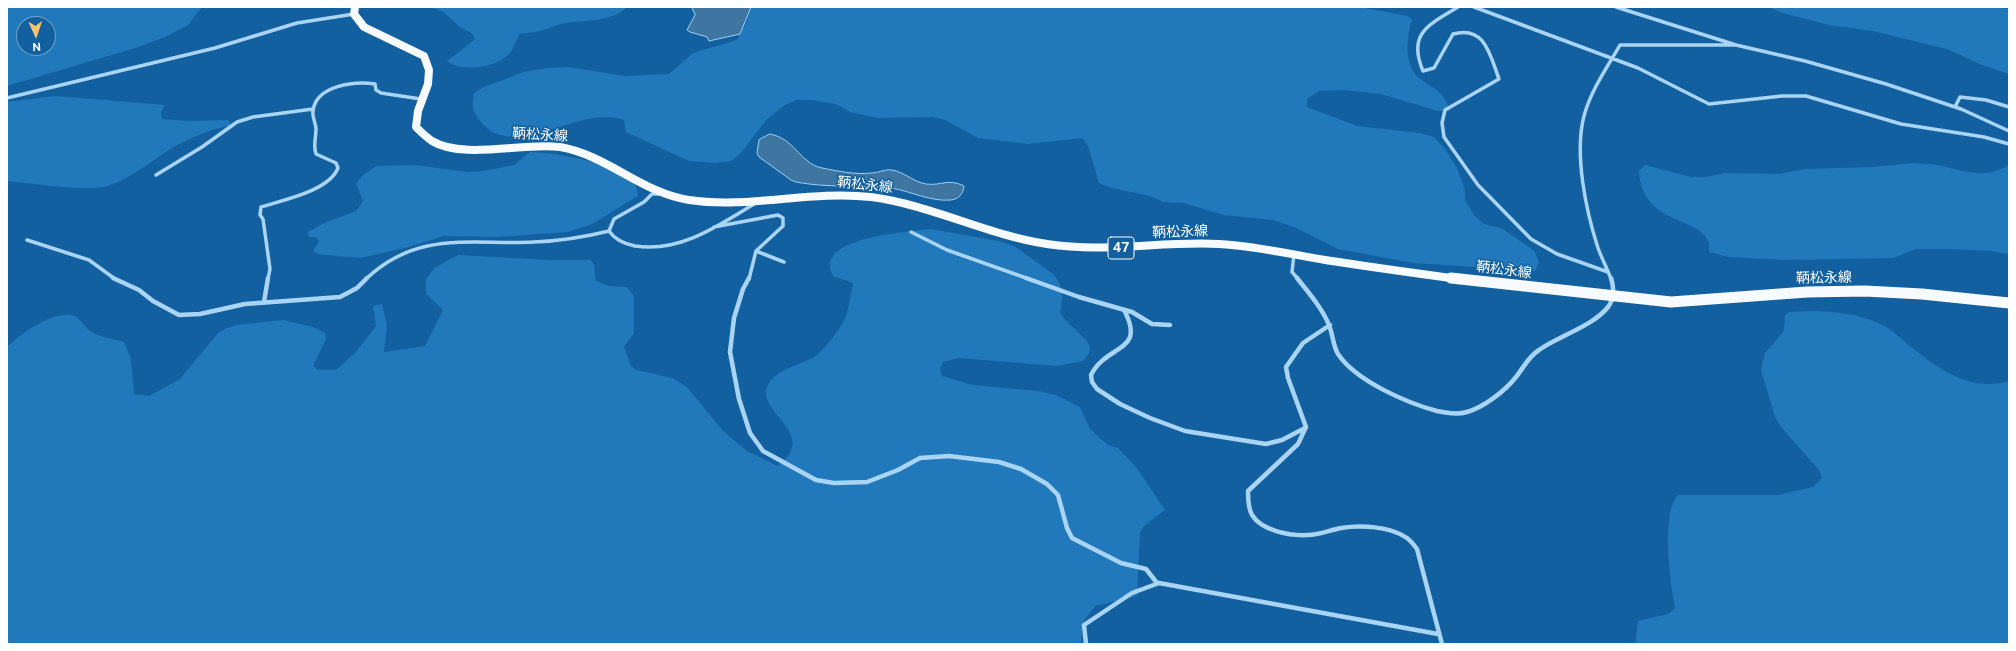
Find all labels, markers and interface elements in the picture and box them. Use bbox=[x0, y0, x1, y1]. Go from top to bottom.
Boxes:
north arrow bbox=[16, 16, 56, 56]
text: N bbox=[32, 41, 41, 53]
street label: 鞆松永線 bbox=[512, 125, 568, 145]
street label: 鞆松永線 bbox=[836, 174, 894, 196]
street label: 鞆松永線 bbox=[1152, 223, 1208, 241]
road number: 47 bbox=[1108, 237, 1134, 259]
street label: 鞆松永線 bbox=[1475, 258, 1533, 282]
street label: 鞆松永線 bbox=[1796, 269, 1852, 287]

